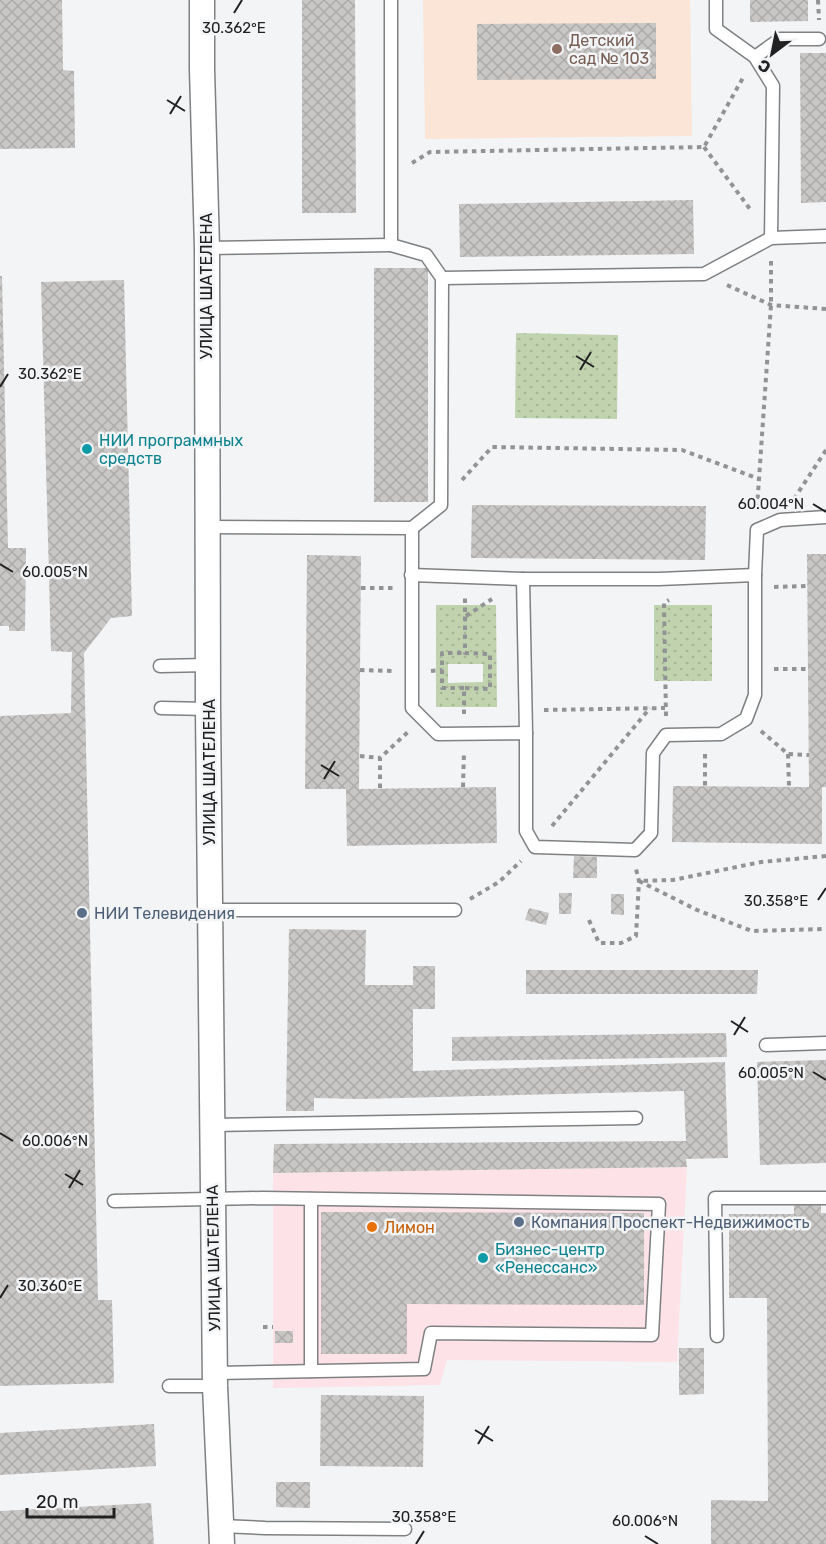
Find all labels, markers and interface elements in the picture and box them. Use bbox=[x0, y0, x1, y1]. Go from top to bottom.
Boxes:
text: 30.362°E bbox=[202, 19, 266, 37]
north arrow bbox=[742, 24, 802, 84]
place label: Детский сад № 103 bbox=[569, 31, 649, 68]
marker: Детский сад № 103 bbox=[550, 42, 564, 56]
text: С bbox=[755, 55, 774, 77]
street label: УЛИЦА ШАТЕЛЕНА bbox=[197, 212, 216, 359]
text: 30.362°E bbox=[18, 365, 82, 383]
place label: НИИ программных средств bbox=[99, 431, 243, 468]
marker: НИИ программных средств bbox=[80, 442, 94, 456]
text: 60.004°N bbox=[738, 495, 804, 513]
text: 60.005°N bbox=[22, 563, 88, 581]
street label: УЛИЦА ШАТЕЛЕНА bbox=[200, 698, 219, 845]
text: 30.358°E bbox=[744, 892, 808, 910]
place label: НИИ Телевидения bbox=[94, 904, 235, 923]
marker: НИИ Телевидения bbox=[75, 906, 89, 920]
text: 60.005°N bbox=[738, 1064, 804, 1082]
text: 60.006°N bbox=[22, 1132, 88, 1150]
street label: УЛИЦА ШАТЕЛЕНА bbox=[203, 1184, 224, 1331]
place label: Компания Проспект-Недвижимость bbox=[531, 1213, 809, 1232]
marker: Компания Проспект-Недвижимость bbox=[512, 1215, 526, 1229]
place label: Лимон bbox=[384, 1218, 435, 1237]
marker: Лимон bbox=[365, 1220, 379, 1234]
place label: Бизнес-центр «Ренессанс» bbox=[495, 1240, 605, 1277]
marker: Бизнес-центр «Ренессанс» bbox=[476, 1251, 490, 1265]
text: 30.360°E bbox=[18, 1277, 82, 1295]
scale bar bbox=[27, 1481, 114, 1519]
text: 20 m bbox=[36, 1491, 78, 1513]
text: 30.358°E bbox=[392, 1508, 456, 1526]
text: 60.006°N bbox=[612, 1512, 678, 1530]

